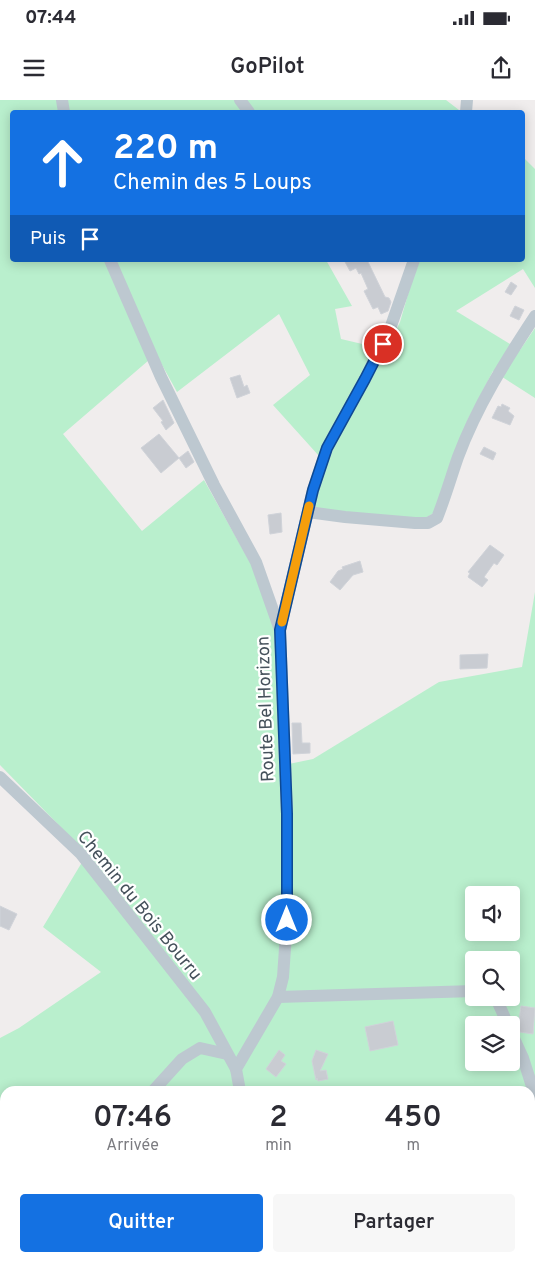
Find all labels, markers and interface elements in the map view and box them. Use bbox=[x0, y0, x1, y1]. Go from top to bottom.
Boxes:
text: 07:44 bbox=[25, 6, 76, 30]
icon: menu bbox=[20, 54, 48, 82]
text: GoPilot bbox=[230, 54, 305, 81]
icon: share bbox=[487, 54, 515, 82]
text: 220 m bbox=[113, 127, 218, 171]
icon: ahead bbox=[30, 130, 95, 195]
text: Chemin des 5 Loups bbox=[113, 170, 312, 197]
icon: arrive bbox=[76, 225, 104, 253]
text: Puis bbox=[30, 227, 66, 251]
pin bbox=[362, 323, 404, 365]
icon: arrive bbox=[369, 330, 397, 358]
street label: Route Bel Horizon bbox=[252, 636, 281, 782]
street label: Chemin du Bois Bourru bbox=[71, 826, 206, 985]
map controls bbox=[465, 886, 520, 1071]
button: sound bbox=[465, 886, 520, 941]
position arrow bbox=[260, 893, 312, 945]
button: search bbox=[465, 951, 520, 1006]
button: layers bbox=[465, 1016, 520, 1071]
text: 07:46 bbox=[93, 1100, 172, 1137]
text: 2 bbox=[269, 1100, 288, 1137]
text: 450 bbox=[385, 1100, 442, 1137]
text: Arrivée bbox=[106, 1136, 159, 1156]
text: min bbox=[265, 1136, 292, 1156]
text: m bbox=[407, 1136, 420, 1156]
button: Quitter bbox=[20, 1194, 263, 1252]
button: Partager bbox=[273, 1194, 515, 1252]

